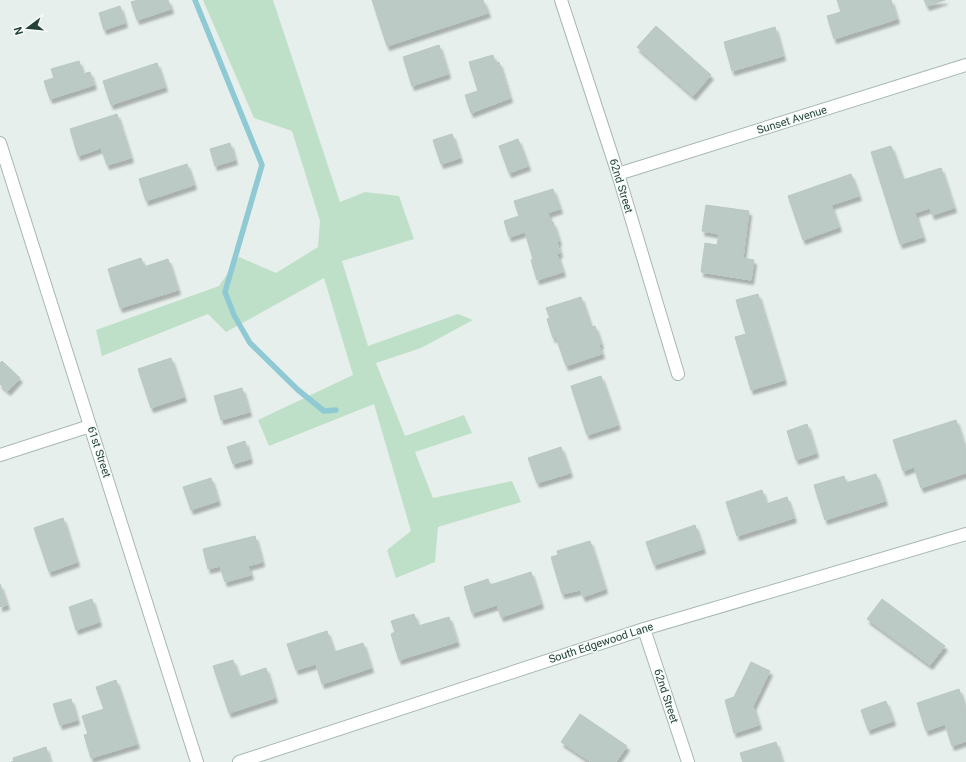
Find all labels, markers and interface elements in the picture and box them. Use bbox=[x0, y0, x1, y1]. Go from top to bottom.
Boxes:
north arrow bbox=[8, 8, 48, 48]
text: N bbox=[11, 25, 26, 36]
street label: Sunset Avenue bbox=[755, 103, 829, 137]
street label: 62nd Street bbox=[607, 157, 636, 215]
street label: 61st Street bbox=[85, 425, 114, 480]
street label: South Edgewood Lane bbox=[547, 620, 655, 666]
street label: 62nd Street bbox=[651, 667, 681, 725]

